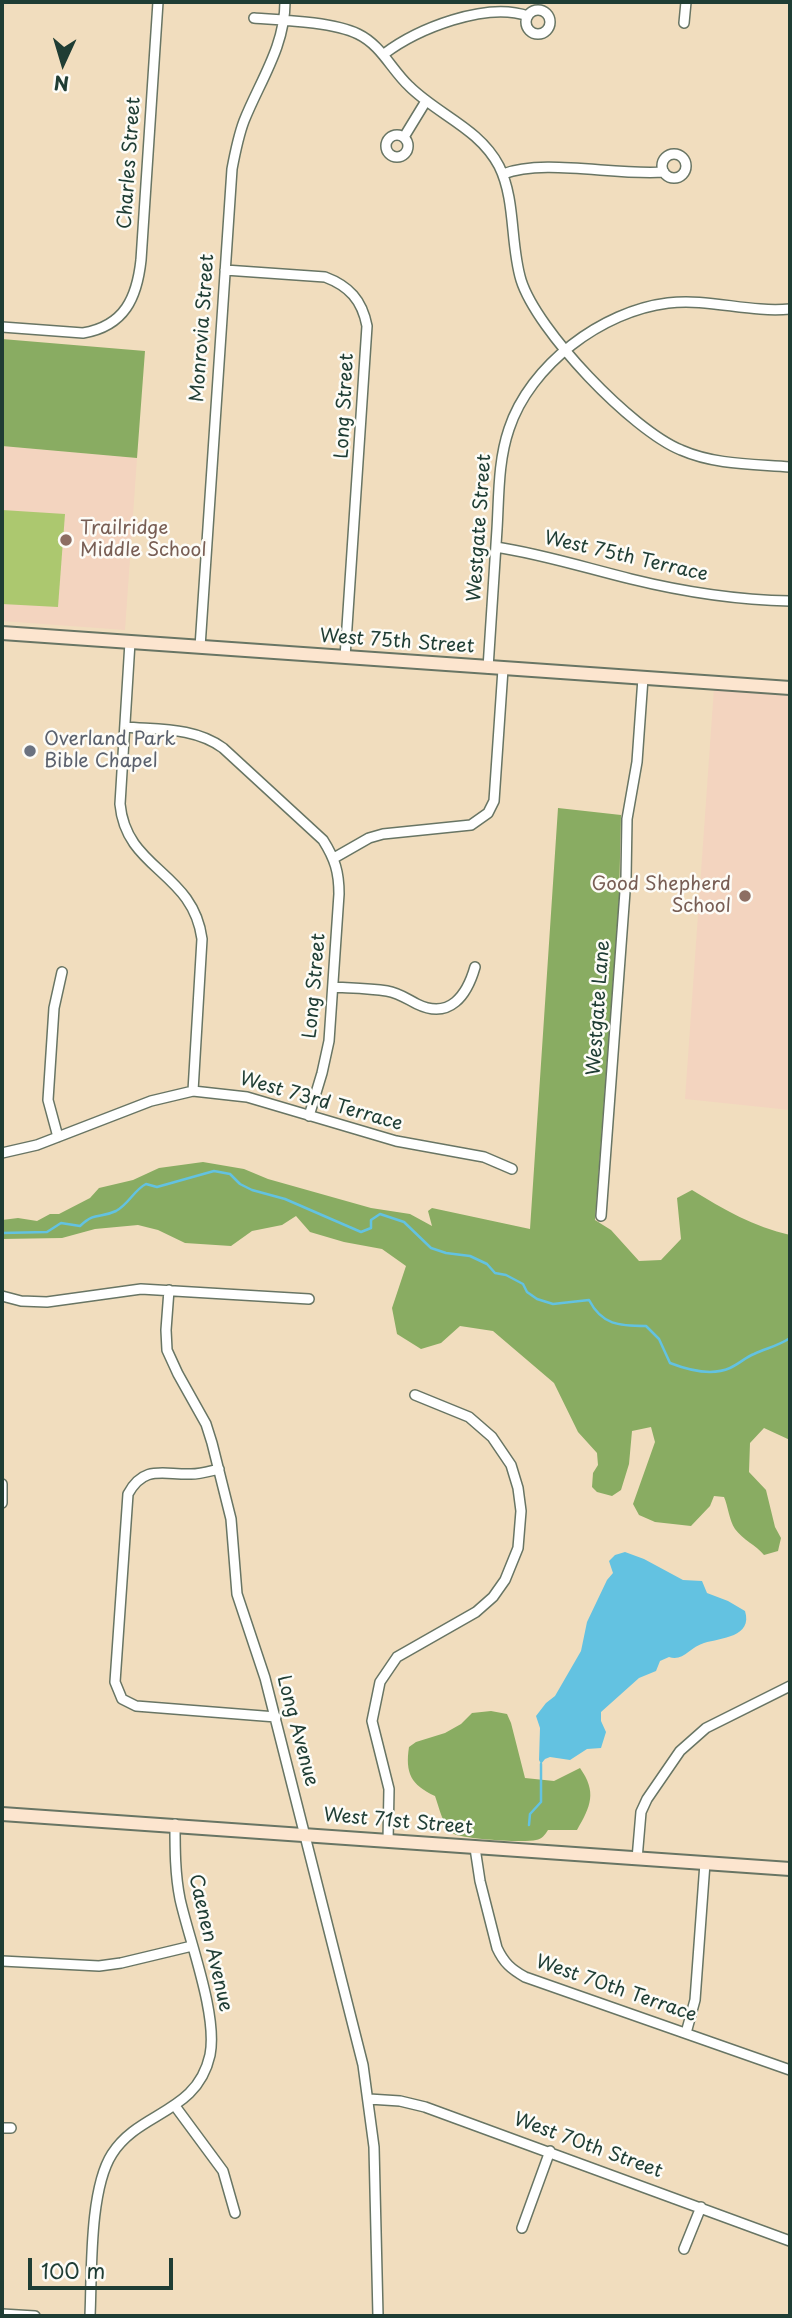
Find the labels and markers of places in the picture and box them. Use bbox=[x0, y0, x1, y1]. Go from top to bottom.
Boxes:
place label: Trailridge Middle School bbox=[80, 518, 207, 562]
marker: Trailridge Middle School bbox=[58, 532, 74, 548]
place label: Overland Park Bible Chapel bbox=[44, 729, 176, 773]
marker: Overland Park Bible Chapel bbox=[22, 743, 38, 759]
place label: Good Shepherd School bbox=[591, 874, 731, 918]
marker: Good Shepherd School bbox=[737, 888, 753, 904]

